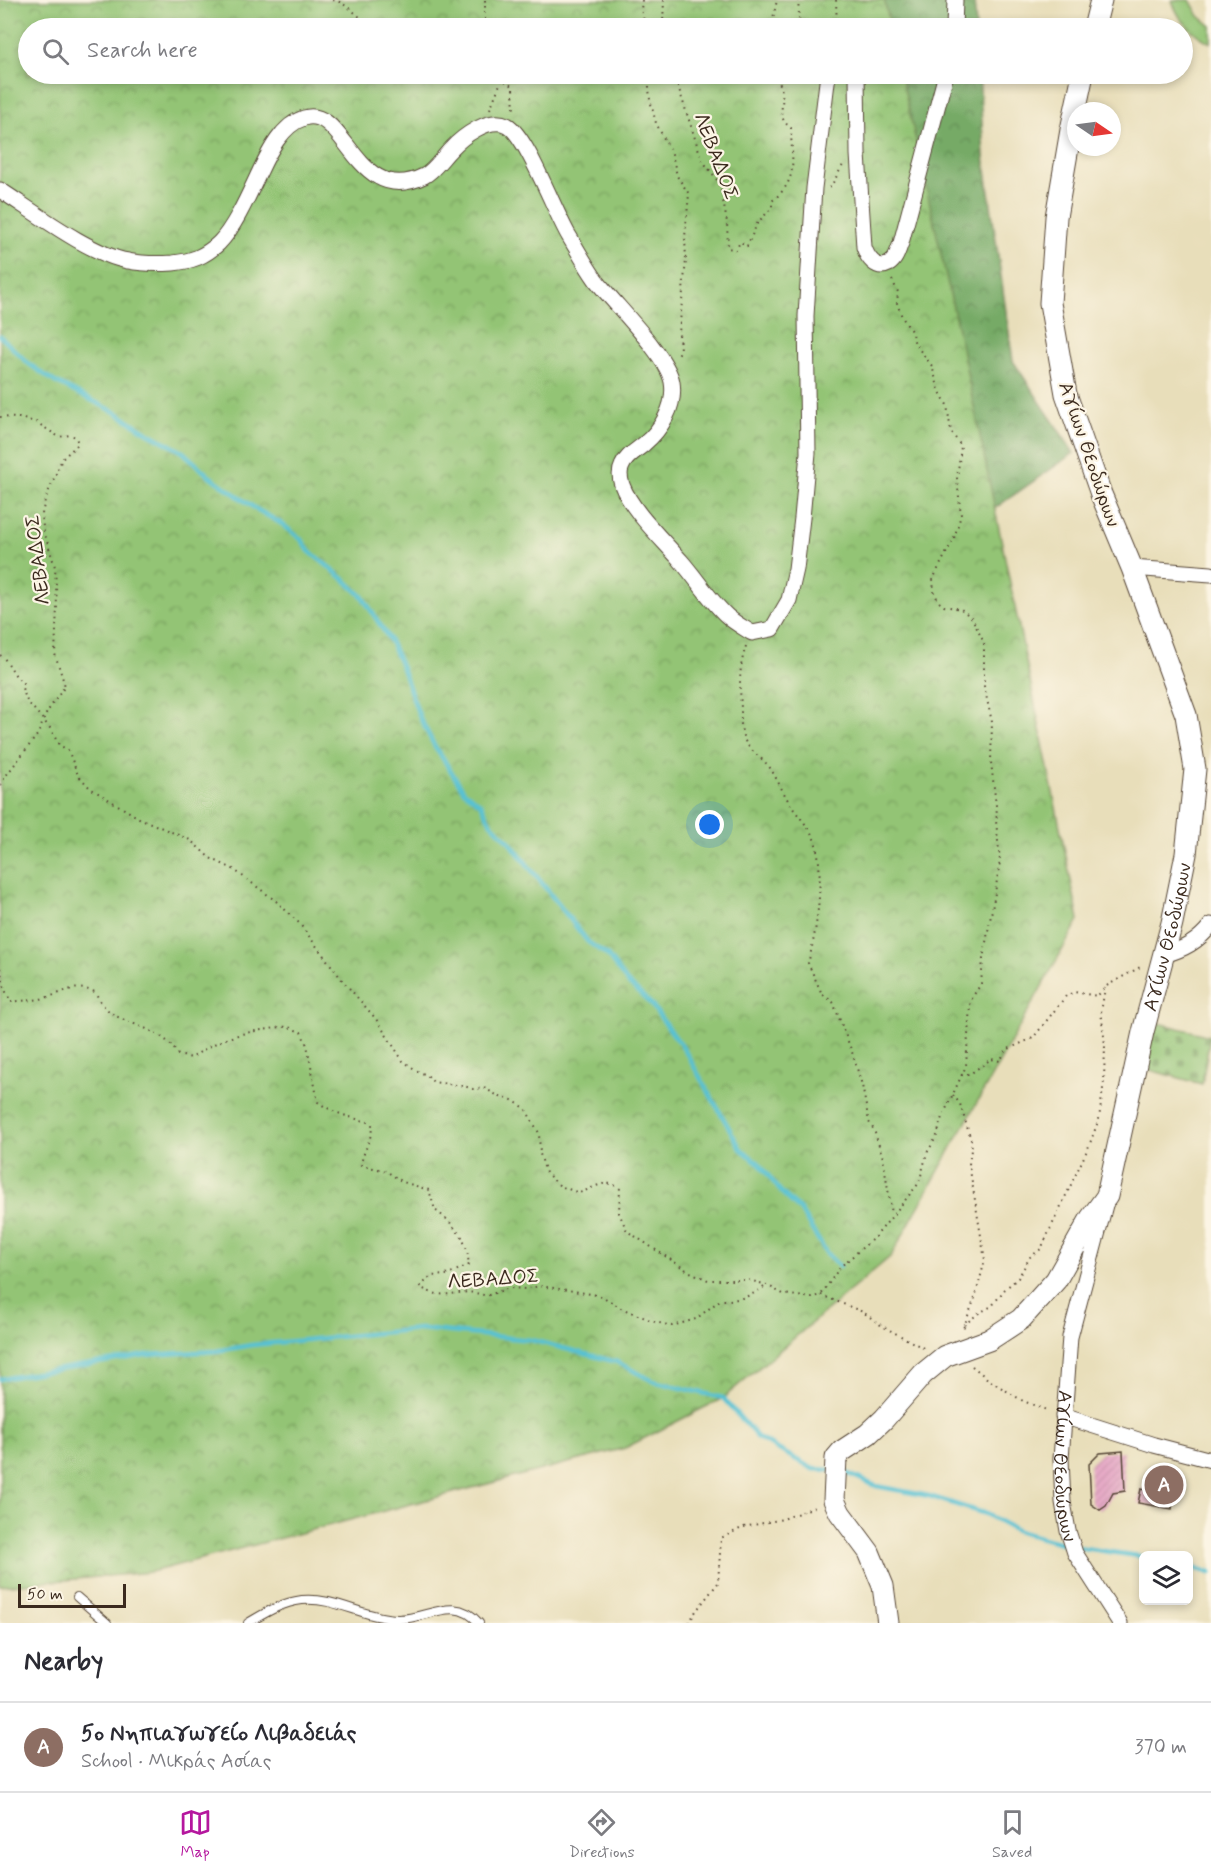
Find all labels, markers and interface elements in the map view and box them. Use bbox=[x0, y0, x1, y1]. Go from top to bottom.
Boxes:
search box bbox=[18, 18, 1193, 84]
icon: search bbox=[39, 35, 72, 68]
text: Search here bbox=[87, 37, 198, 65]
north arrow bbox=[1067, 102, 1121, 156]
street label: ΛΕΒΑΔΟΣ bbox=[687, 109, 745, 204]
street label: Αγίων Θεοδώρων bbox=[1051, 378, 1126, 531]
street label: ΛΕΒΑΔΟΣ bbox=[20, 513, 57, 607]
your location bbox=[695, 810, 724, 839]
street label: Αγίων Θεοδώρων bbox=[1137, 860, 1199, 1015]
street label: ΛΕΒΑΔΟΣ bbox=[447, 1263, 540, 1296]
street label: Αγίων Θεοδώρων bbox=[1046, 1389, 1083, 1546]
pin: A bbox=[1144, 1462, 1184, 1508]
map controls bbox=[1139, 1551, 1193, 1605]
button: layers bbox=[1139, 1551, 1193, 1605]
scale bar bbox=[18, 1581, 126, 1608]
text: 50 m bbox=[27, 1584, 63, 1605]
text: Nearby bbox=[24, 1645, 103, 1679]
text: 5ο Νηπιαγωγείο Λιβαδειάς bbox=[81, 1720, 356, 1748]
text: A bbox=[37, 1734, 50, 1761]
text: 370 m bbox=[1135, 1734, 1187, 1761]
text: School · Μικράς Ασίας bbox=[81, 1748, 272, 1775]
tab: Map bbox=[179, 1806, 212, 1863]
tab: Directions bbox=[569, 1806, 635, 1863]
tab: Saved bbox=[992, 1806, 1032, 1863]

